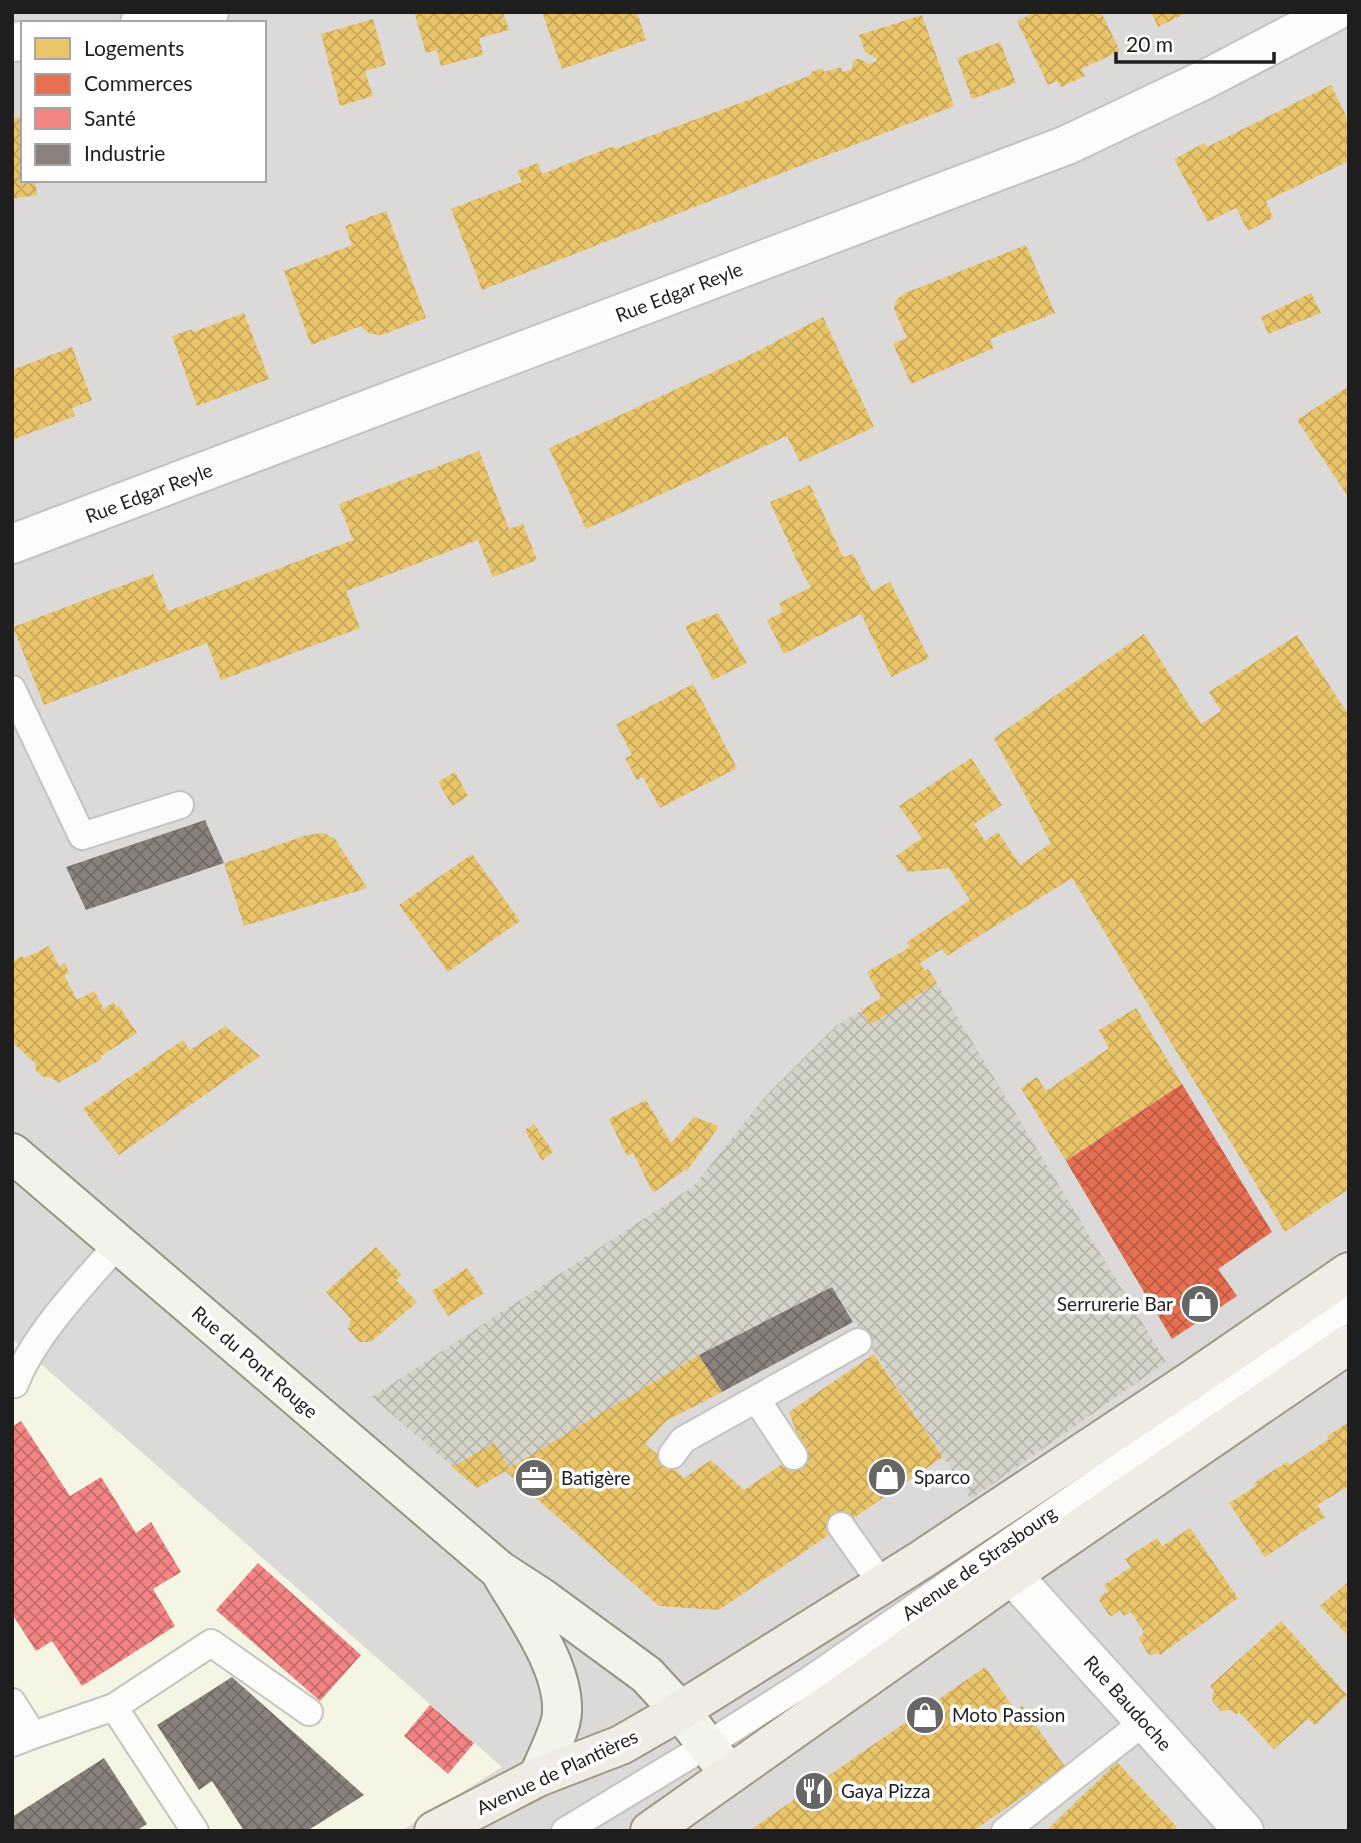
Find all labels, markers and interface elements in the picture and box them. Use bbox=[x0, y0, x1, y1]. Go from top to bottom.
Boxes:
legend bbox=[21, 21, 266, 182]
scale bar bbox=[1116, 21, 1274, 65]
text: 20 m bbox=[1126, 31, 1173, 56]
text: Logements bbox=[84, 35, 184, 60]
text: Commerces bbox=[84, 70, 193, 95]
text: Santé bbox=[84, 105, 136, 130]
text: Industrie bbox=[84, 140, 165, 165]
street label: Rue Edgar Reyle bbox=[612, 257, 746, 326]
street label: Rue Edgar Reyle bbox=[82, 458, 216, 527]
shop icon: Serrurerie Bar bbox=[1179, 1283, 1221, 1325]
place label: Serrurerie Bar bbox=[1057, 1292, 1173, 1315]
street label: Rue du Pont Rouge bbox=[188, 1301, 323, 1423]
shop icon: Sparco bbox=[866, 1456, 908, 1498]
office icon: Batigère bbox=[513, 1457, 555, 1499]
place label: Sparco bbox=[914, 1465, 970, 1488]
place label: Batigère bbox=[561, 1466, 630, 1489]
street label: Avenue de Strasbourg bbox=[897, 1501, 1060, 1624]
street label: Rue Baudoche bbox=[1080, 1650, 1177, 1755]
shop icon: Moto Passion bbox=[904, 1694, 946, 1736]
place label: Moto Passion bbox=[952, 1703, 1065, 1726]
street label: Avenue de Plantières bbox=[472, 1724, 641, 1819]
restaurant icon: Gaya Pizza bbox=[793, 1770, 835, 1812]
place label: Gaya Pizza bbox=[841, 1779, 930, 1802]

